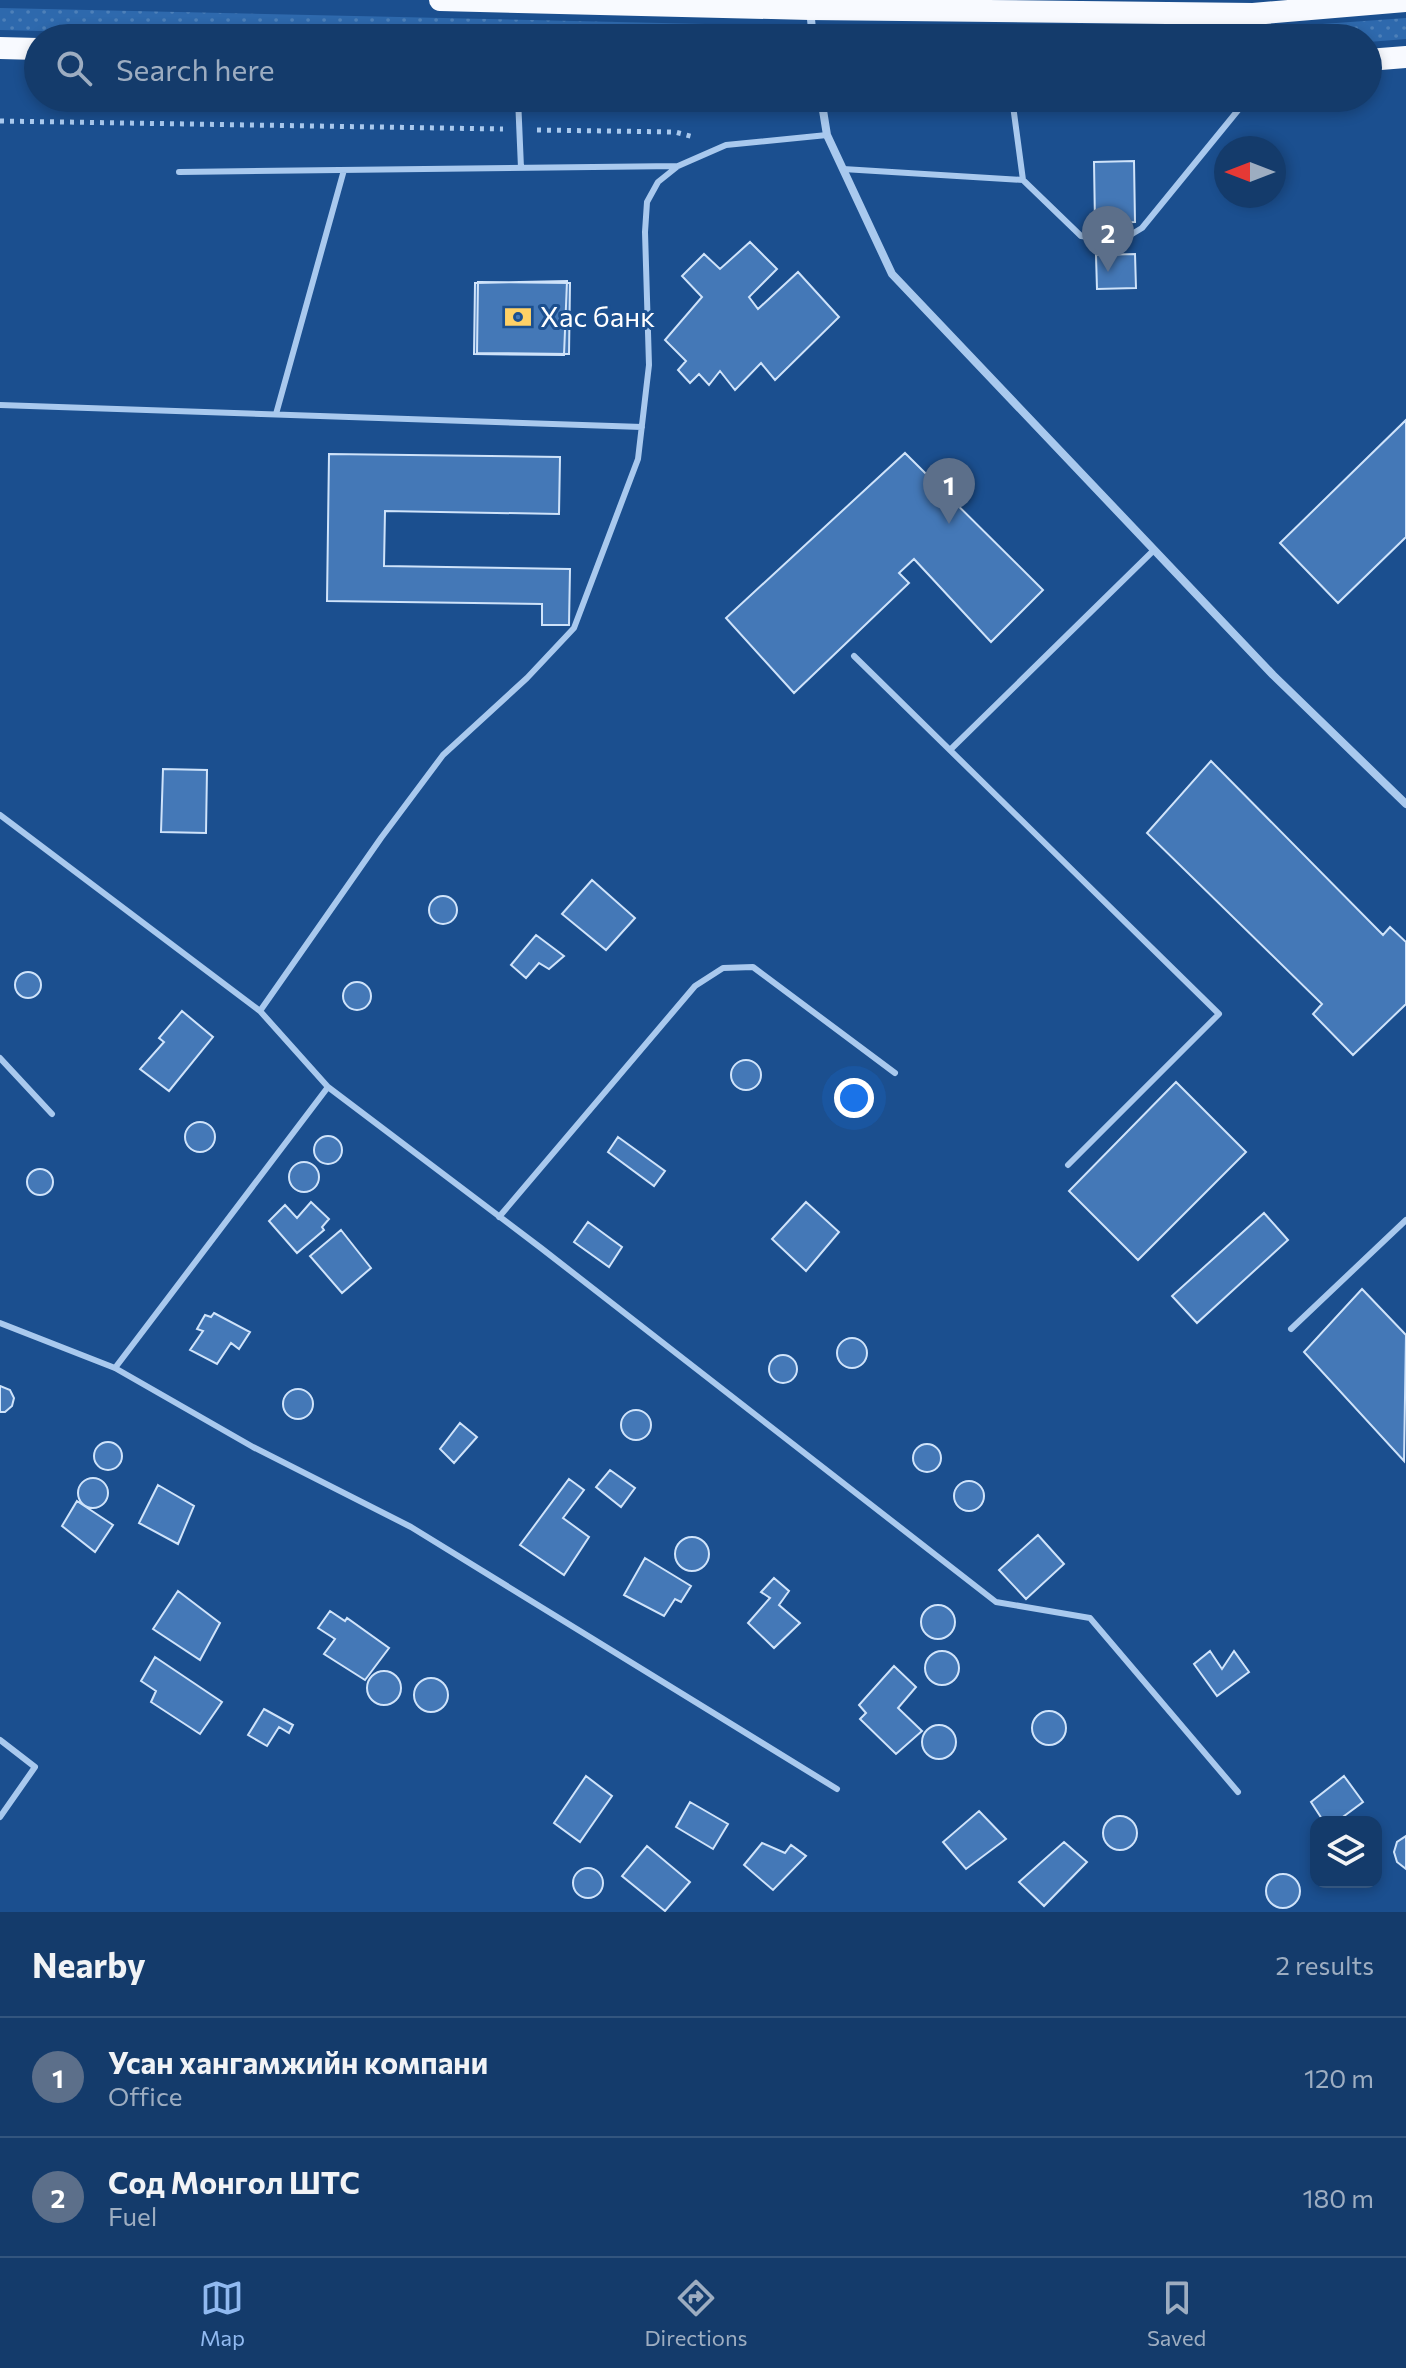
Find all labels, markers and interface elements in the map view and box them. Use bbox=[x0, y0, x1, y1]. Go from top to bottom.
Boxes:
search box bbox=[24, 24, 1382, 112]
icon: search bbox=[52, 46, 96, 90]
text: Search here bbox=[116, 50, 275, 87]
north arrow bbox=[1214, 136, 1286, 208]
pin: 2 bbox=[1082, 206, 1134, 272]
place label: Хас банк bbox=[540, 299, 655, 333]
bank icon: Хас банк bbox=[503, 302, 533, 332]
pin: 1 bbox=[923, 458, 975, 524]
your location bbox=[834, 1078, 874, 1118]
map controls bbox=[1310, 1816, 1382, 1888]
button: layers bbox=[1310, 1816, 1382, 1888]
text: Nearby bbox=[32, 1943, 146, 1985]
text: 2 results bbox=[1276, 1949, 1374, 1980]
text: Усан хангамжийн компани bbox=[108, 2043, 488, 2080]
text: 1 bbox=[52, 2062, 64, 2093]
text: 120 m bbox=[1304, 2062, 1374, 2093]
text: Office bbox=[108, 2080, 182, 2111]
text: Сод Монгол ШТС bbox=[108, 2163, 360, 2200]
text: 2 bbox=[51, 2182, 65, 2213]
text: 180 m bbox=[1302, 2182, 1374, 2213]
text: Fuel bbox=[108, 2200, 157, 2231]
tab: Map bbox=[200, 2276, 245, 2351]
tab: Directions bbox=[644, 2276, 748, 2351]
tab: Saved bbox=[1147, 2276, 1206, 2351]

